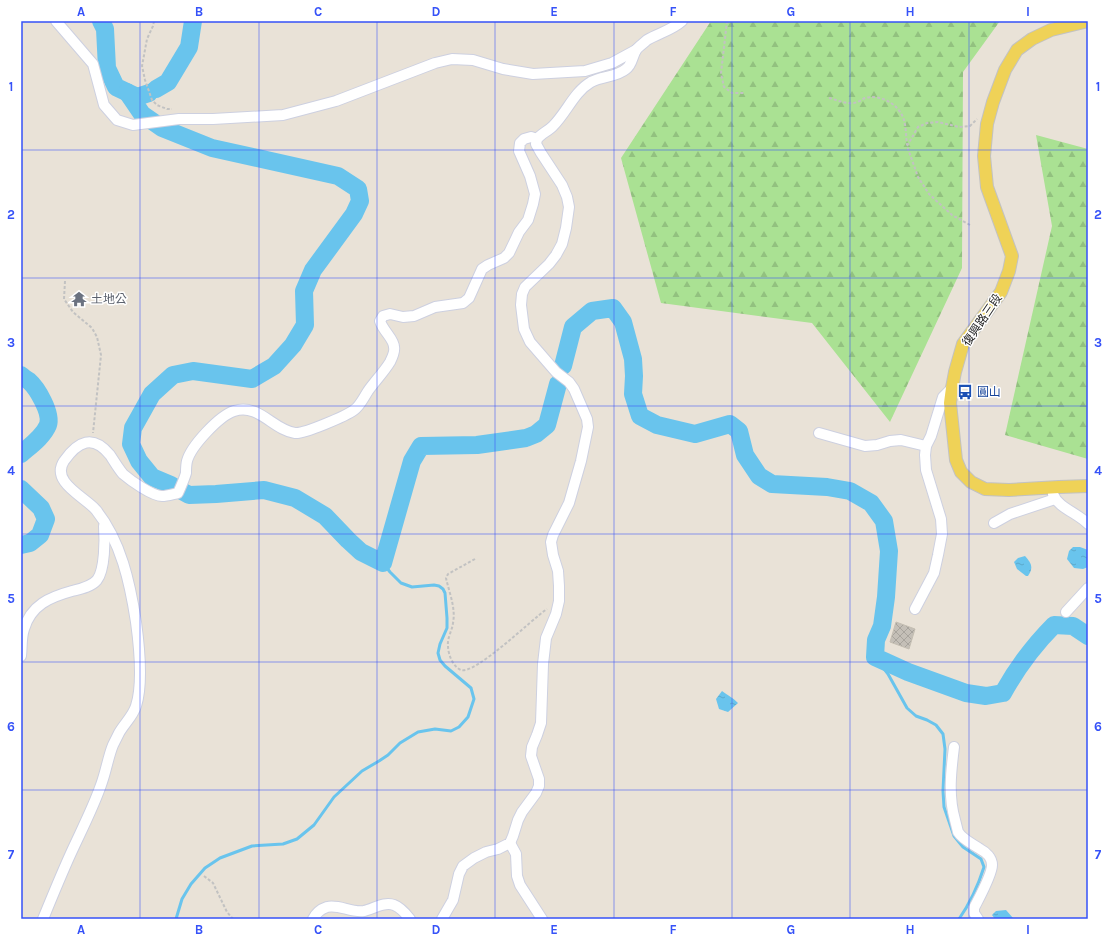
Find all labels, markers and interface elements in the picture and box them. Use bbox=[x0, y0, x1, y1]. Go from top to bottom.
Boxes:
text: A bbox=[77, 4, 85, 19]
text: B bbox=[195, 4, 203, 19]
text: C bbox=[314, 4, 322, 19]
text: D bbox=[432, 4, 441, 19]
text: E bbox=[550, 4, 558, 19]
text: F bbox=[669, 4, 677, 19]
text: G bbox=[787, 4, 795, 19]
text: H bbox=[905, 4, 915, 19]
text: I bbox=[1026, 4, 1030, 19]
text: 1 bbox=[9, 79, 13, 94]
text: 1 bbox=[1096, 79, 1100, 94]
text: 2 bbox=[7, 207, 15, 222]
text: 2 bbox=[1094, 207, 1102, 222]
temple icon: 土地公 bbox=[70, 290, 88, 308]
street label: 復興路三段 bbox=[959, 291, 1005, 349]
place label: 土地公 bbox=[91, 292, 127, 306]
text: 3 bbox=[7, 335, 15, 350]
text: 3 bbox=[1094, 335, 1102, 350]
bus stop icon: 圓山 bbox=[956, 383, 974, 401]
place label: 圓山 bbox=[977, 385, 1001, 399]
text: 4 bbox=[7, 463, 15, 478]
text: 4 bbox=[1094, 463, 1102, 478]
text: 5 bbox=[7, 591, 15, 606]
text: 5 bbox=[1094, 591, 1102, 606]
text: 6 bbox=[7, 719, 15, 734]
text: 6 bbox=[1094, 719, 1102, 734]
text: 7 bbox=[8, 847, 15, 862]
text: 7 bbox=[1095, 847, 1102, 862]
text: A bbox=[77, 922, 85, 937]
text: B bbox=[195, 922, 203, 937]
text: C bbox=[314, 922, 322, 937]
text: D bbox=[432, 922, 441, 937]
text: E bbox=[550, 922, 558, 937]
text: F bbox=[669, 922, 677, 937]
text: G bbox=[787, 922, 795, 937]
text: H bbox=[905, 922, 915, 937]
text: I bbox=[1026, 922, 1030, 937]

